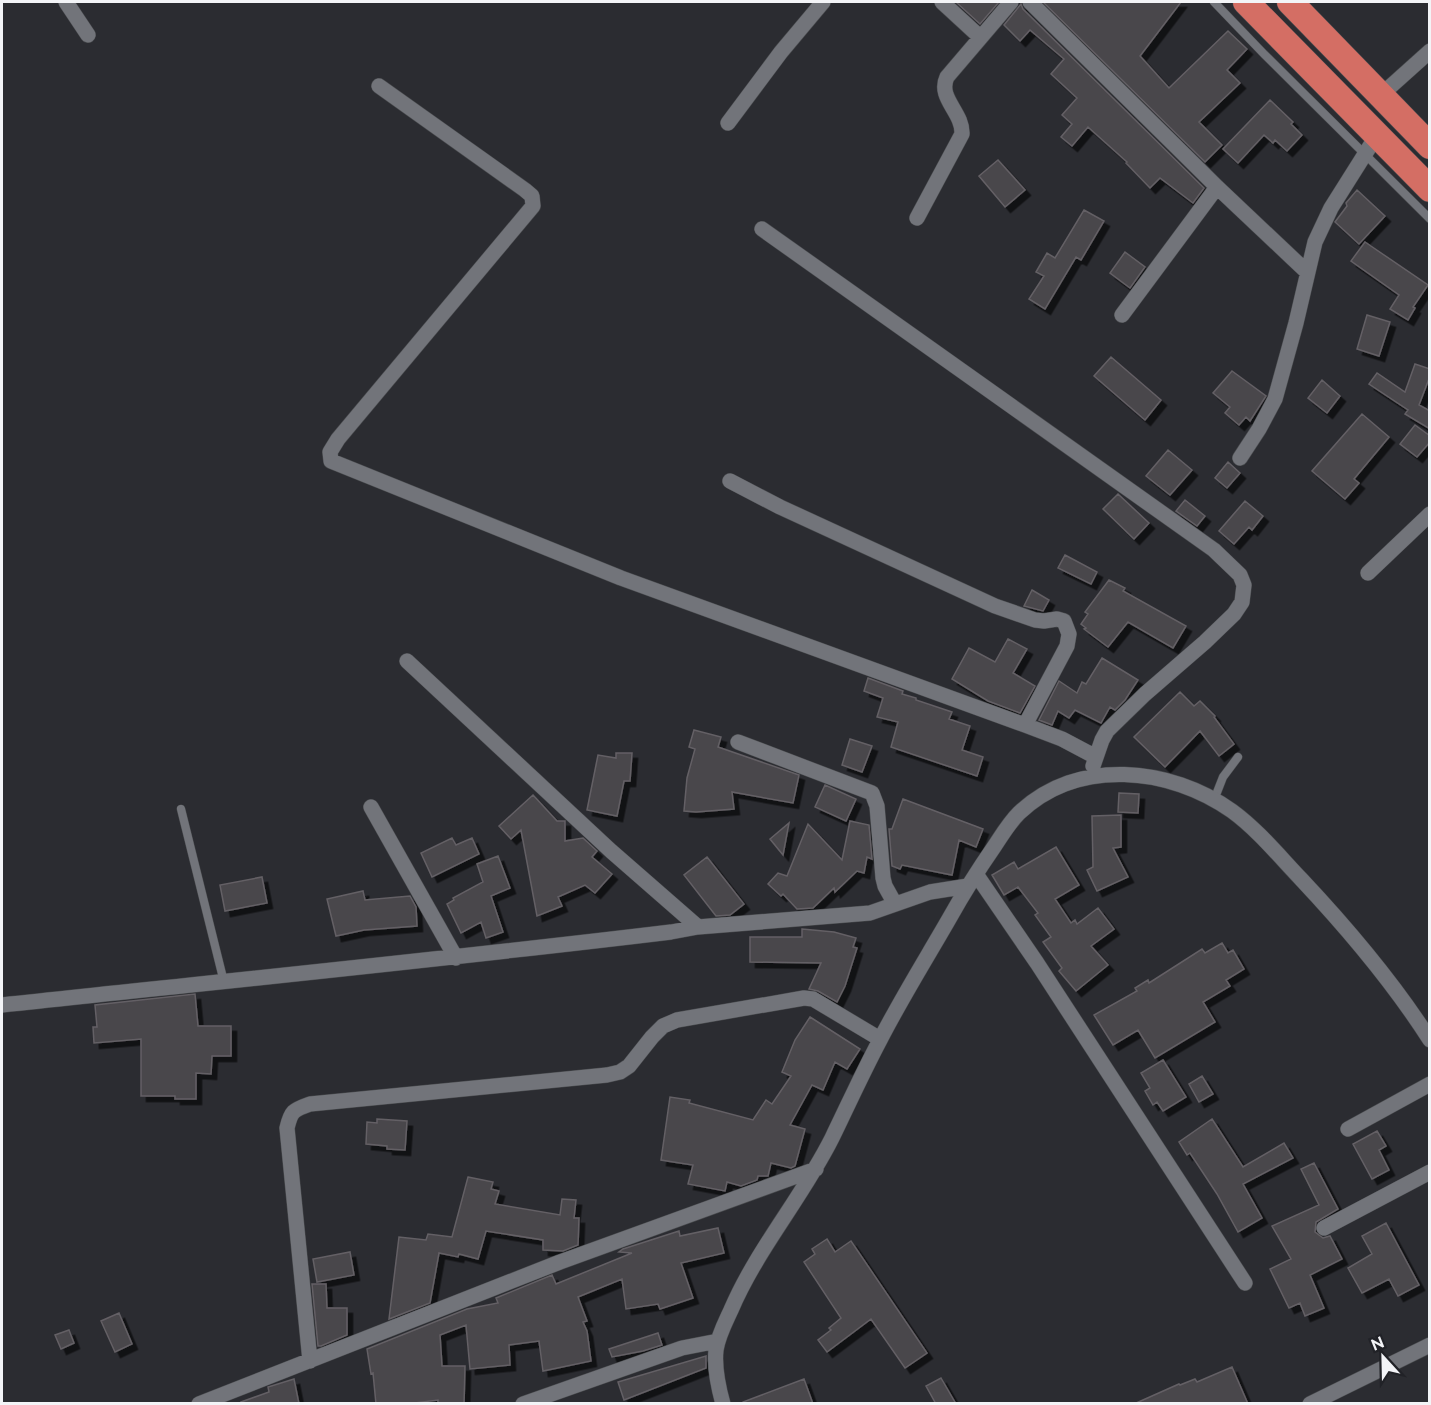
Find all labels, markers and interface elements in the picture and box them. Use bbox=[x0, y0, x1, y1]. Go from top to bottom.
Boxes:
north arrow bbox=[1353, 1327, 1413, 1387]
text: N bbox=[1368, 1332, 1387, 1355]

